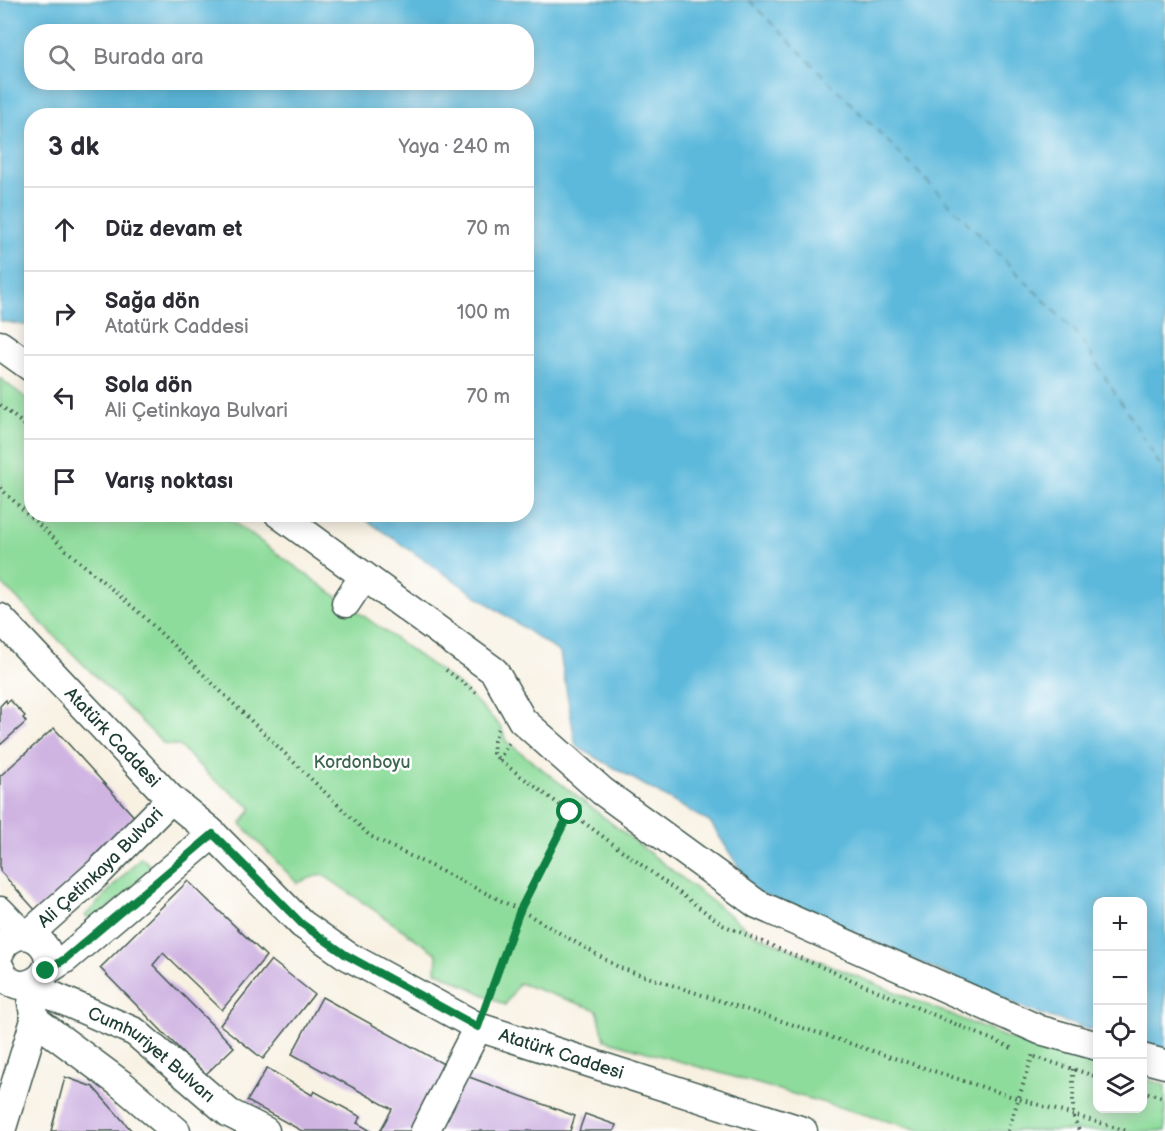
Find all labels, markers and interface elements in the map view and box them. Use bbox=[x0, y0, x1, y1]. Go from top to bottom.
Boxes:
search box bbox=[24, 24, 534, 90]
icon: search bbox=[45, 41, 78, 74]
text: Burada ara bbox=[93, 44, 204, 71]
text: 3 dk bbox=[48, 132, 99, 163]
text: Yaya · 240 m bbox=[398, 135, 510, 159]
icon: ahead bbox=[48, 213, 81, 246]
text: Düz devam et bbox=[105, 216, 242, 243]
text: 70 m bbox=[466, 217, 510, 241]
text: Sağa dön bbox=[105, 288, 200, 315]
icon: right bbox=[48, 297, 81, 330]
text: 100 m bbox=[457, 301, 510, 325]
text: Atatürk Caddesi bbox=[105, 315, 249, 339]
text: Sola dön bbox=[105, 372, 193, 399]
icon: left bbox=[48, 381, 81, 414]
text: 70 m bbox=[466, 385, 510, 409]
text: Ali Çetinkaya Bulvari bbox=[105, 399, 288, 423]
icon: arrive bbox=[48, 465, 81, 498]
text: Varış noktası bbox=[105, 468, 233, 495]
street label: Atatürk Caddesi bbox=[61, 683, 165, 792]
park label: Kordonboyu bbox=[314, 752, 410, 773]
route start bbox=[556, 798, 582, 824]
street label: Ali Çetinkaya Bulvari bbox=[33, 803, 167, 932]
map controls bbox=[1093, 897, 1147, 1113]
button: + bbox=[1093, 897, 1147, 951]
button: − bbox=[1093, 951, 1147, 1005]
route end bbox=[32, 957, 58, 983]
street label: Cumhuriyet Bulvarı bbox=[85, 1002, 219, 1107]
button: locate bbox=[1093, 1005, 1147, 1059]
street label: Atatürk Caddesi bbox=[496, 1024, 626, 1083]
button: layers bbox=[1093, 1059, 1147, 1113]

